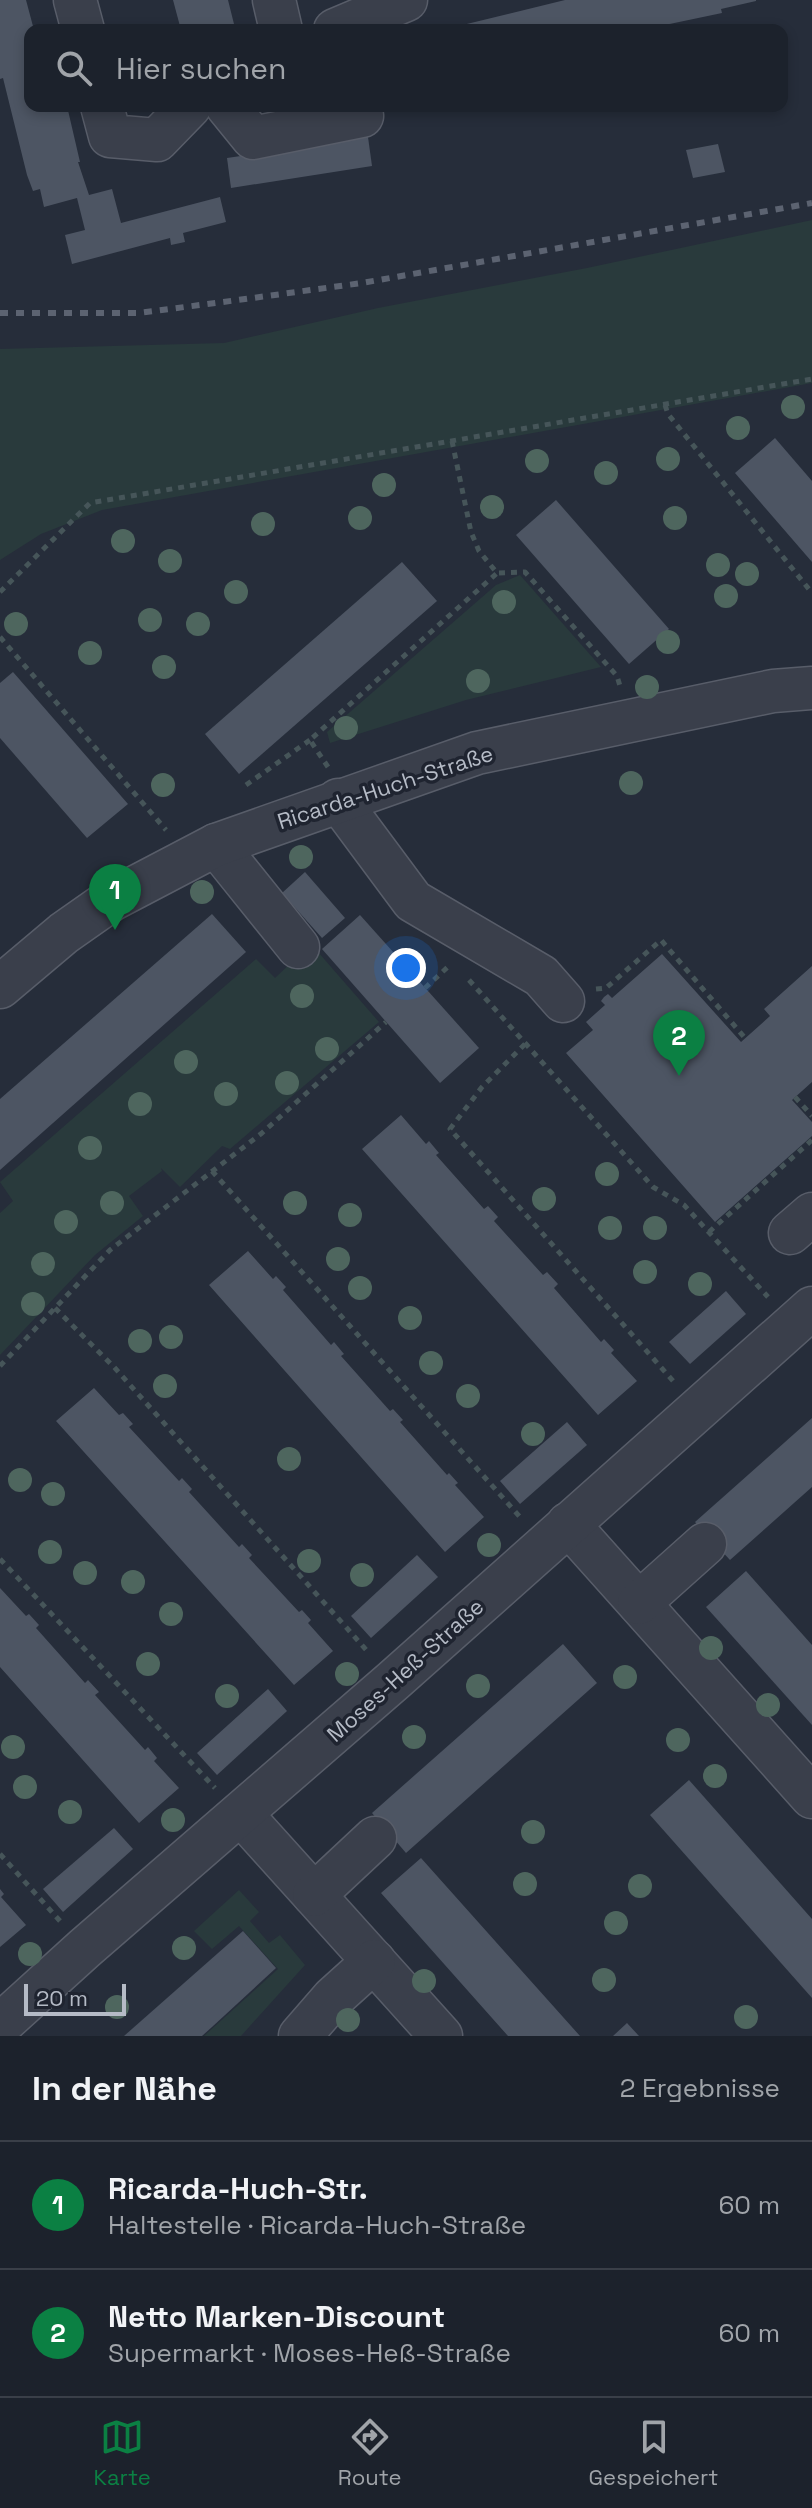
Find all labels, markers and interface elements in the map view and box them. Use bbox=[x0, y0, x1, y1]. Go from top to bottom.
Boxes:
search box bbox=[24, 24, 788, 112]
icon: search bbox=[52, 46, 96, 90]
text: Hier suchen bbox=[116, 49, 286, 88]
street label: Ricarda-Huch-Straße bbox=[274, 739, 496, 835]
pin: 1 bbox=[89, 864, 141, 930]
your location bbox=[386, 948, 426, 988]
pin: 2 bbox=[653, 1010, 705, 1076]
street label: Moses-Heß-Straße bbox=[321, 1592, 489, 1748]
scale bar bbox=[24, 1980, 126, 2016]
text: 20 m bbox=[36, 1984, 88, 2012]
text: In der Nähe bbox=[32, 2067, 217, 2110]
text: 2 Ergebnisse bbox=[620, 2071, 780, 2105]
text: Ricarda-Huch-Str. bbox=[108, 2169, 368, 2208]
text: 1 bbox=[52, 2188, 64, 2222]
text: 60 m bbox=[718, 2188, 780, 2222]
text: Haltestelle · Ricarda-Huch-Straße bbox=[108, 2208, 526, 2242]
text: Netto Marken-Discount bbox=[108, 2297, 445, 2336]
text: 2 bbox=[50, 2316, 66, 2350]
text: 60 m bbox=[718, 2316, 780, 2350]
text: Supermarkt · Moses-Heß-Straße bbox=[108, 2336, 511, 2370]
tab: Karte bbox=[94, 2415, 151, 2491]
tab: Route bbox=[338, 2415, 401, 2491]
tab: Gespeichert bbox=[589, 2415, 718, 2491]

